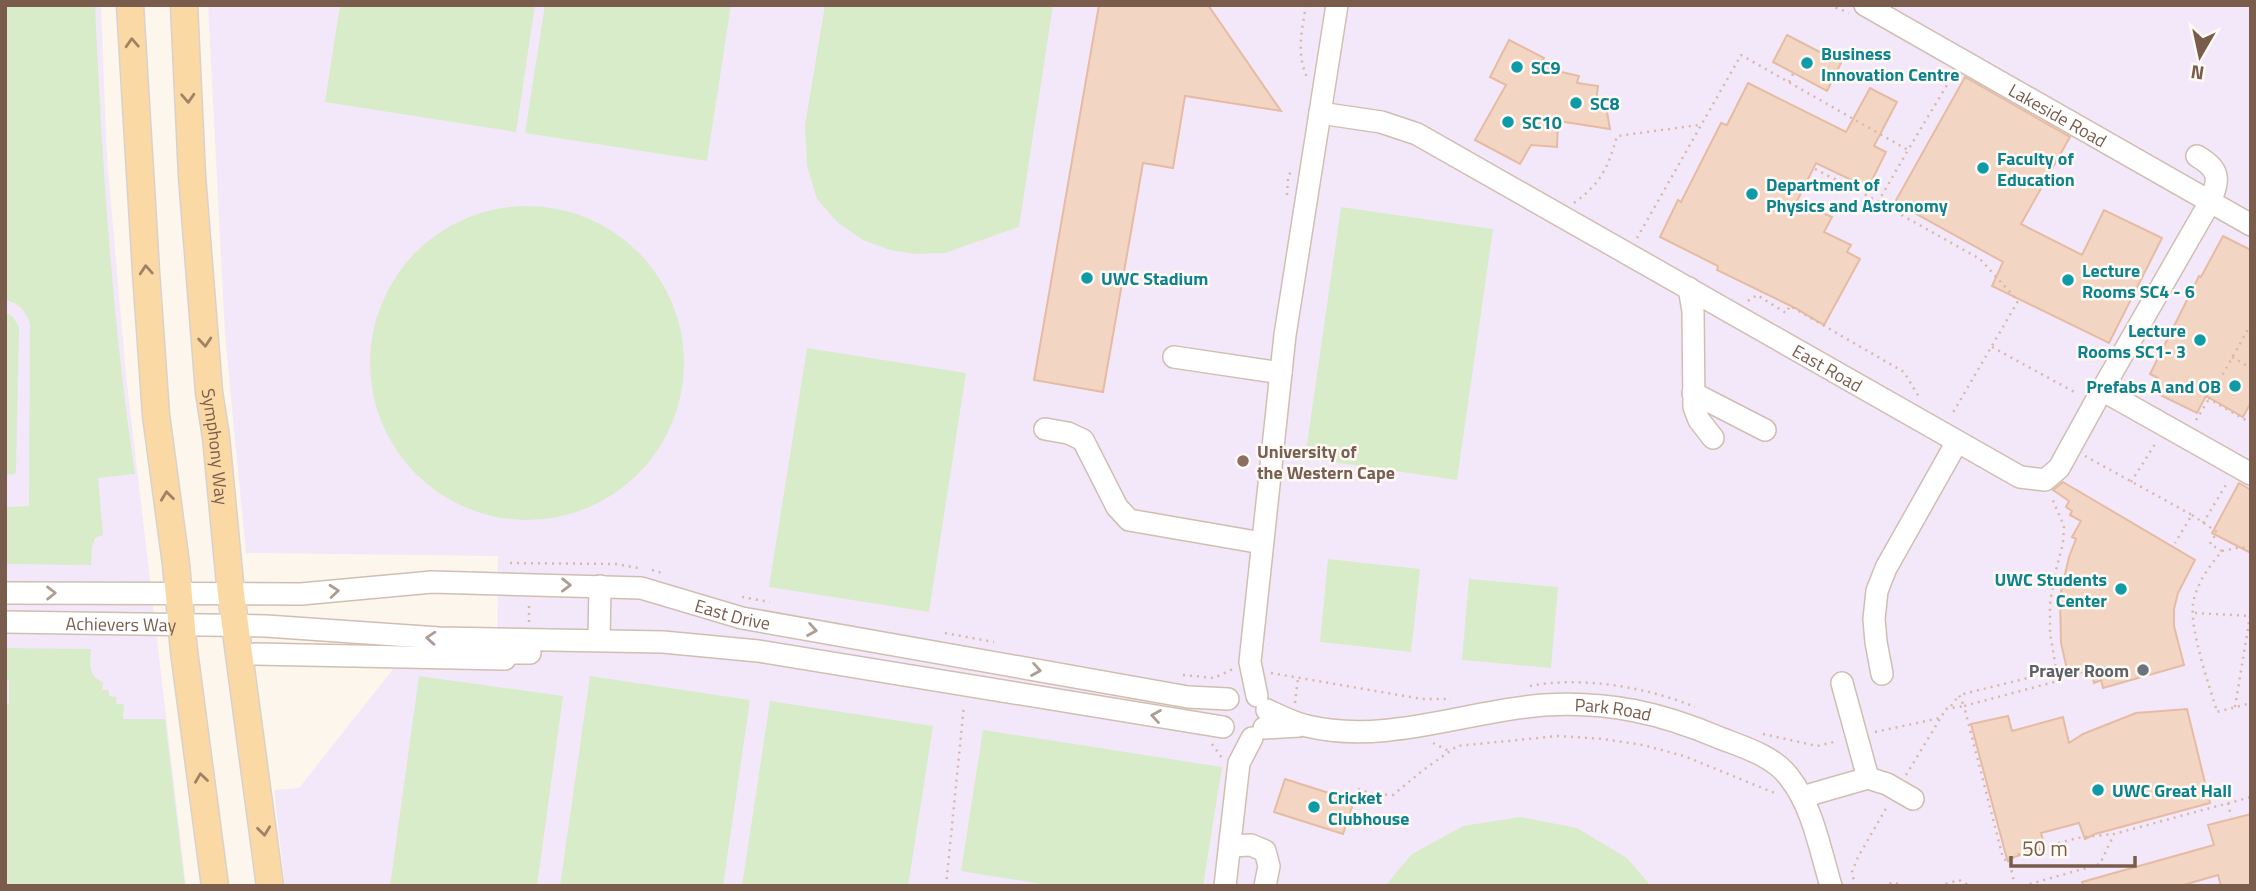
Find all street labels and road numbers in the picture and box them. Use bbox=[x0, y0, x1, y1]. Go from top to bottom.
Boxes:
street label: Lakeside Road bbox=[2004, 76, 2112, 154]
street label: East Road bbox=[1788, 337, 1868, 398]
street label: Symphony Way bbox=[195, 386, 236, 507]
street label: East Drive bbox=[692, 591, 772, 636]
street label: Achievers Way bbox=[66, 609, 177, 638]
street label: Park Road bbox=[1574, 691, 1654, 728]

